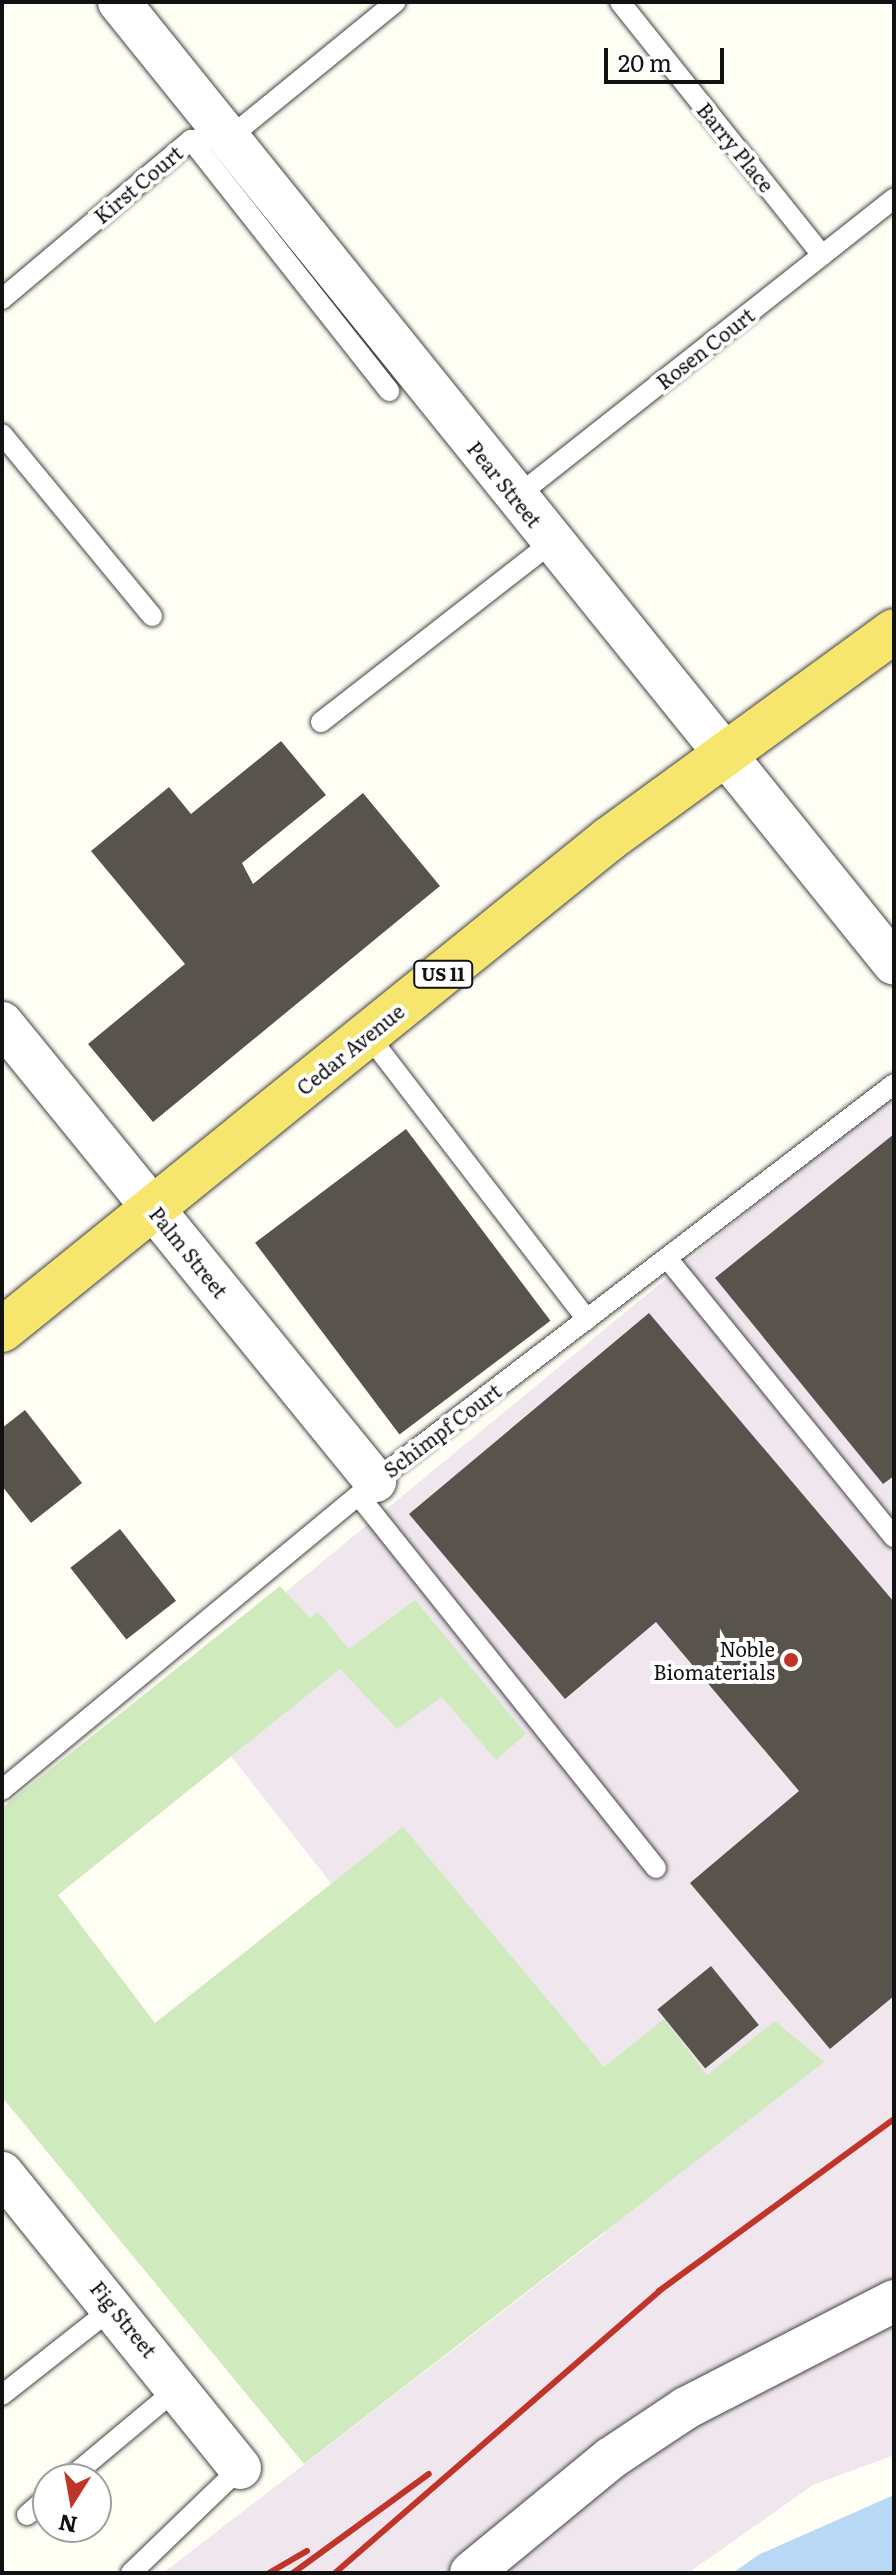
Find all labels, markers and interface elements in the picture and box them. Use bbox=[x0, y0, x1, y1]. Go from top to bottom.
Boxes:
scale bar bbox=[608, 32, 728, 82]
text: 20 m bbox=[618, 44, 672, 79]
street label: Barry Place bbox=[693, 98, 779, 196]
street label: Kirst Court bbox=[89, 140, 187, 228]
street label: Rosen Court bbox=[651, 302, 759, 394]
street label: Pear Street bbox=[463, 436, 547, 532]
road number: US 11 bbox=[413, 960, 473, 988]
street label: Cedar Avenue bbox=[292, 998, 408, 1100]
street label: Palm Street bbox=[145, 1202, 233, 1302]
street label: Schimpf Court bbox=[379, 1378, 505, 1482]
place label: Noble Biomaterials bbox=[653, 1636, 775, 1683]
marker: Noble Biomaterials bbox=[782, 1651, 800, 1669]
street label: Fig Street bbox=[86, 2276, 162, 2362]
north arrow bbox=[32, 2463, 112, 2543]
text: N bbox=[55, 2507, 80, 2543]

